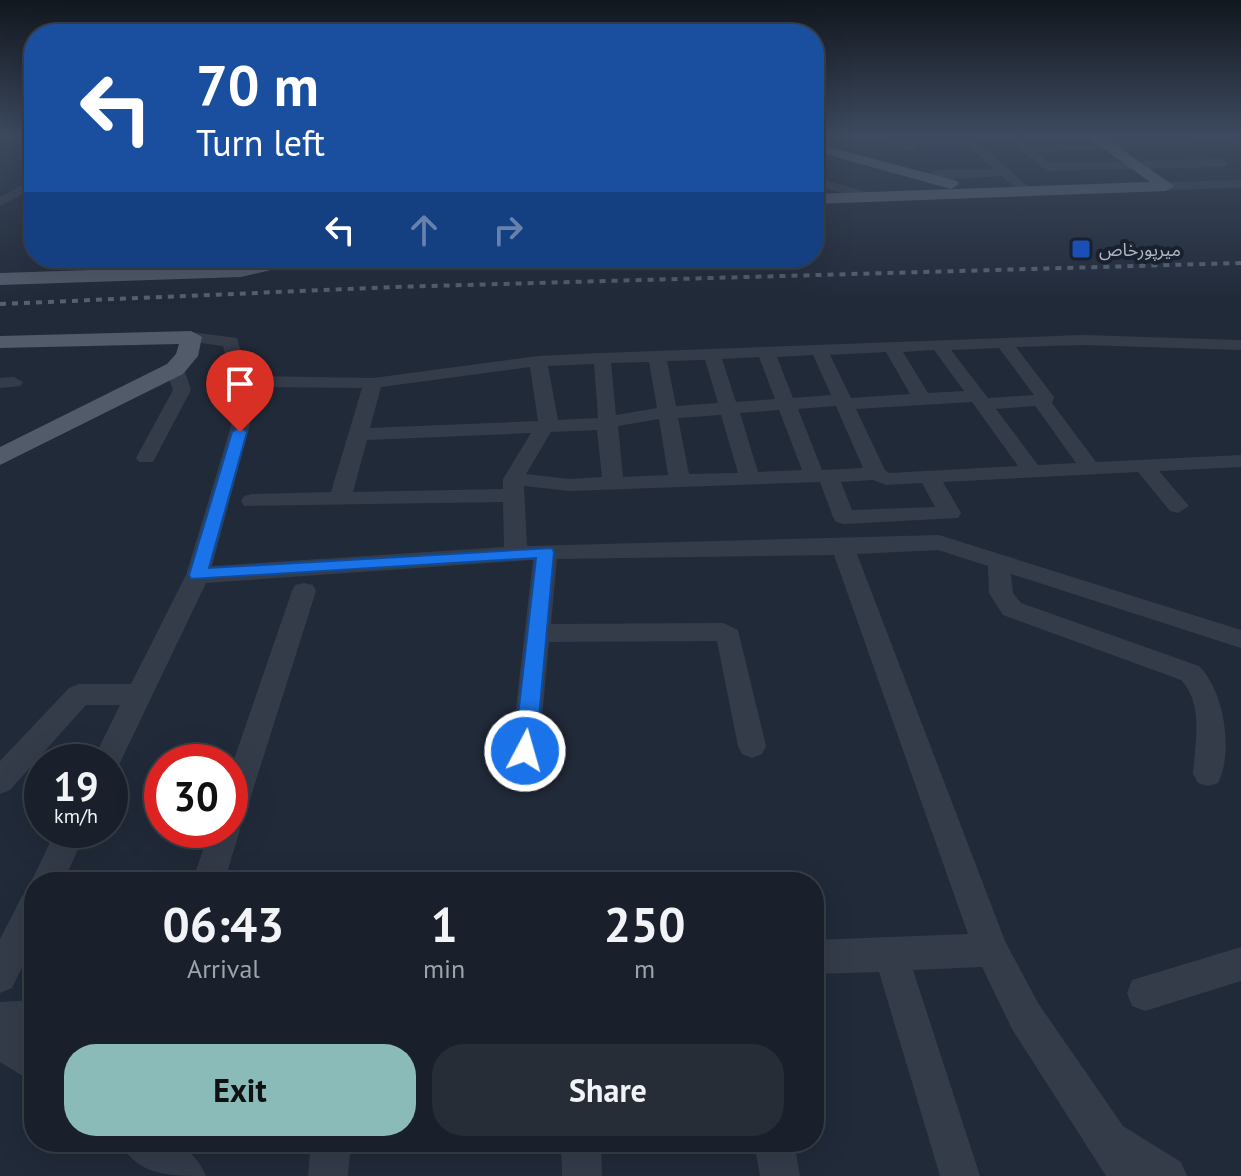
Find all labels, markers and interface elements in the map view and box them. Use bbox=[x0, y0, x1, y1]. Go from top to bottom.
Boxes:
text: 70 m bbox=[196, 49, 319, 121]
icon: left bbox=[64, 56, 168, 160]
text: Turn left bbox=[196, 119, 325, 166]
icon: left bbox=[318, 208, 362, 252]
icon: ahead bbox=[402, 208, 446, 252]
icon: right bbox=[486, 208, 530, 252]
marker: ميرپورخاص bbox=[1070, 238, 1092, 260]
place label: ميرپورخاص bbox=[1099, 238, 1181, 261]
pin bbox=[206, 350, 274, 432]
icon: arrive bbox=[218, 362, 262, 406]
position arrow bbox=[483, 709, 567, 793]
speed limit sign: 30 bbox=[144, 744, 248, 848]
text: 19 bbox=[53, 760, 99, 812]
text: km/h bbox=[54, 803, 98, 829]
text: 06:43 bbox=[163, 893, 284, 955]
text: 1 bbox=[430, 893, 458, 955]
text: 250 bbox=[604, 893, 685, 955]
text: Arrival bbox=[187, 952, 260, 985]
text: min bbox=[423, 952, 465, 985]
text: m bbox=[634, 952, 655, 985]
button: Exit bbox=[64, 1044, 416, 1136]
button: Share bbox=[432, 1044, 784, 1136]

